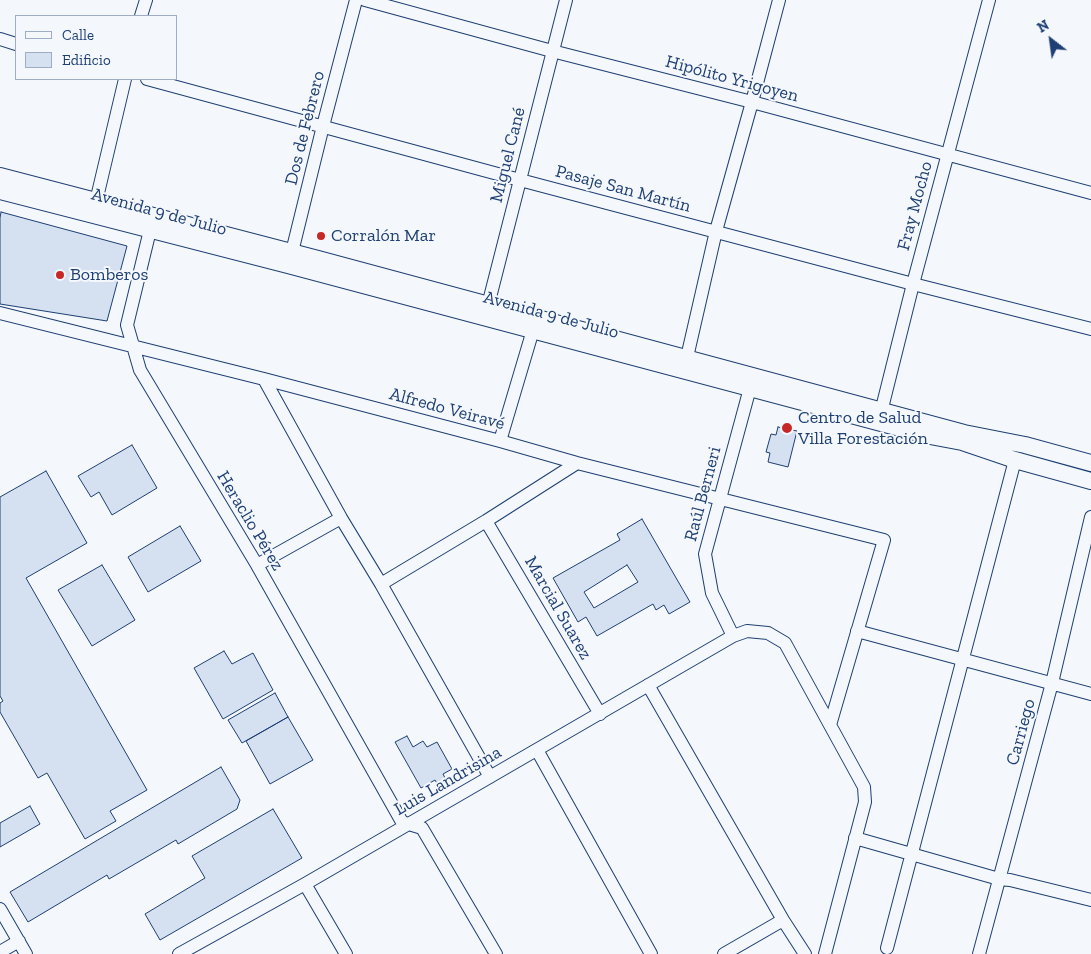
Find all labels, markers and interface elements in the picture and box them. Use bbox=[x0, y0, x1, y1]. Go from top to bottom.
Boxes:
legend bbox=[15, 15, 178, 80]
north arrow bbox=[1026, 15, 1076, 65]
text: N bbox=[1034, 17, 1052, 37]
text: Calle bbox=[62, 26, 94, 44]
text: Edificio bbox=[62, 51, 111, 69]
street label: Hipólito Yrigoyen bbox=[663, 51, 801, 107]
street label: Dos de Febrero bbox=[280, 69, 330, 187]
street label: Miguel Cané bbox=[486, 105, 530, 205]
street label: Fray Mocho bbox=[893, 159, 937, 253]
street label: Pasaje San Martín bbox=[553, 161, 693, 217]
street label: Avenida 9 de Julio bbox=[89, 184, 229, 240]
place label: Corralón Mar bbox=[331, 225, 436, 247]
marker: Corralón Mar bbox=[315, 230, 327, 242]
place label: Bomberos bbox=[70, 264, 148, 286]
marker: Bomberos bbox=[54, 269, 66, 281]
street label: Avenida 9 de Julio bbox=[481, 287, 621, 343]
street label: Alfredo Veiravé bbox=[387, 383, 507, 435]
place label: Centro de Salud Villa Forestación bbox=[798, 407, 928, 449]
marker: Centro de Salud Villa Forestación bbox=[780, 421, 794, 435]
street label: Raúl Berneri bbox=[680, 444, 726, 544]
street label: Heraclio Pérez bbox=[212, 467, 288, 575]
street label: Marcial Suarez bbox=[520, 553, 596, 663]
street label: Carriego bbox=[1002, 696, 1040, 768]
street label: Luis Landrisina bbox=[391, 742, 505, 820]

